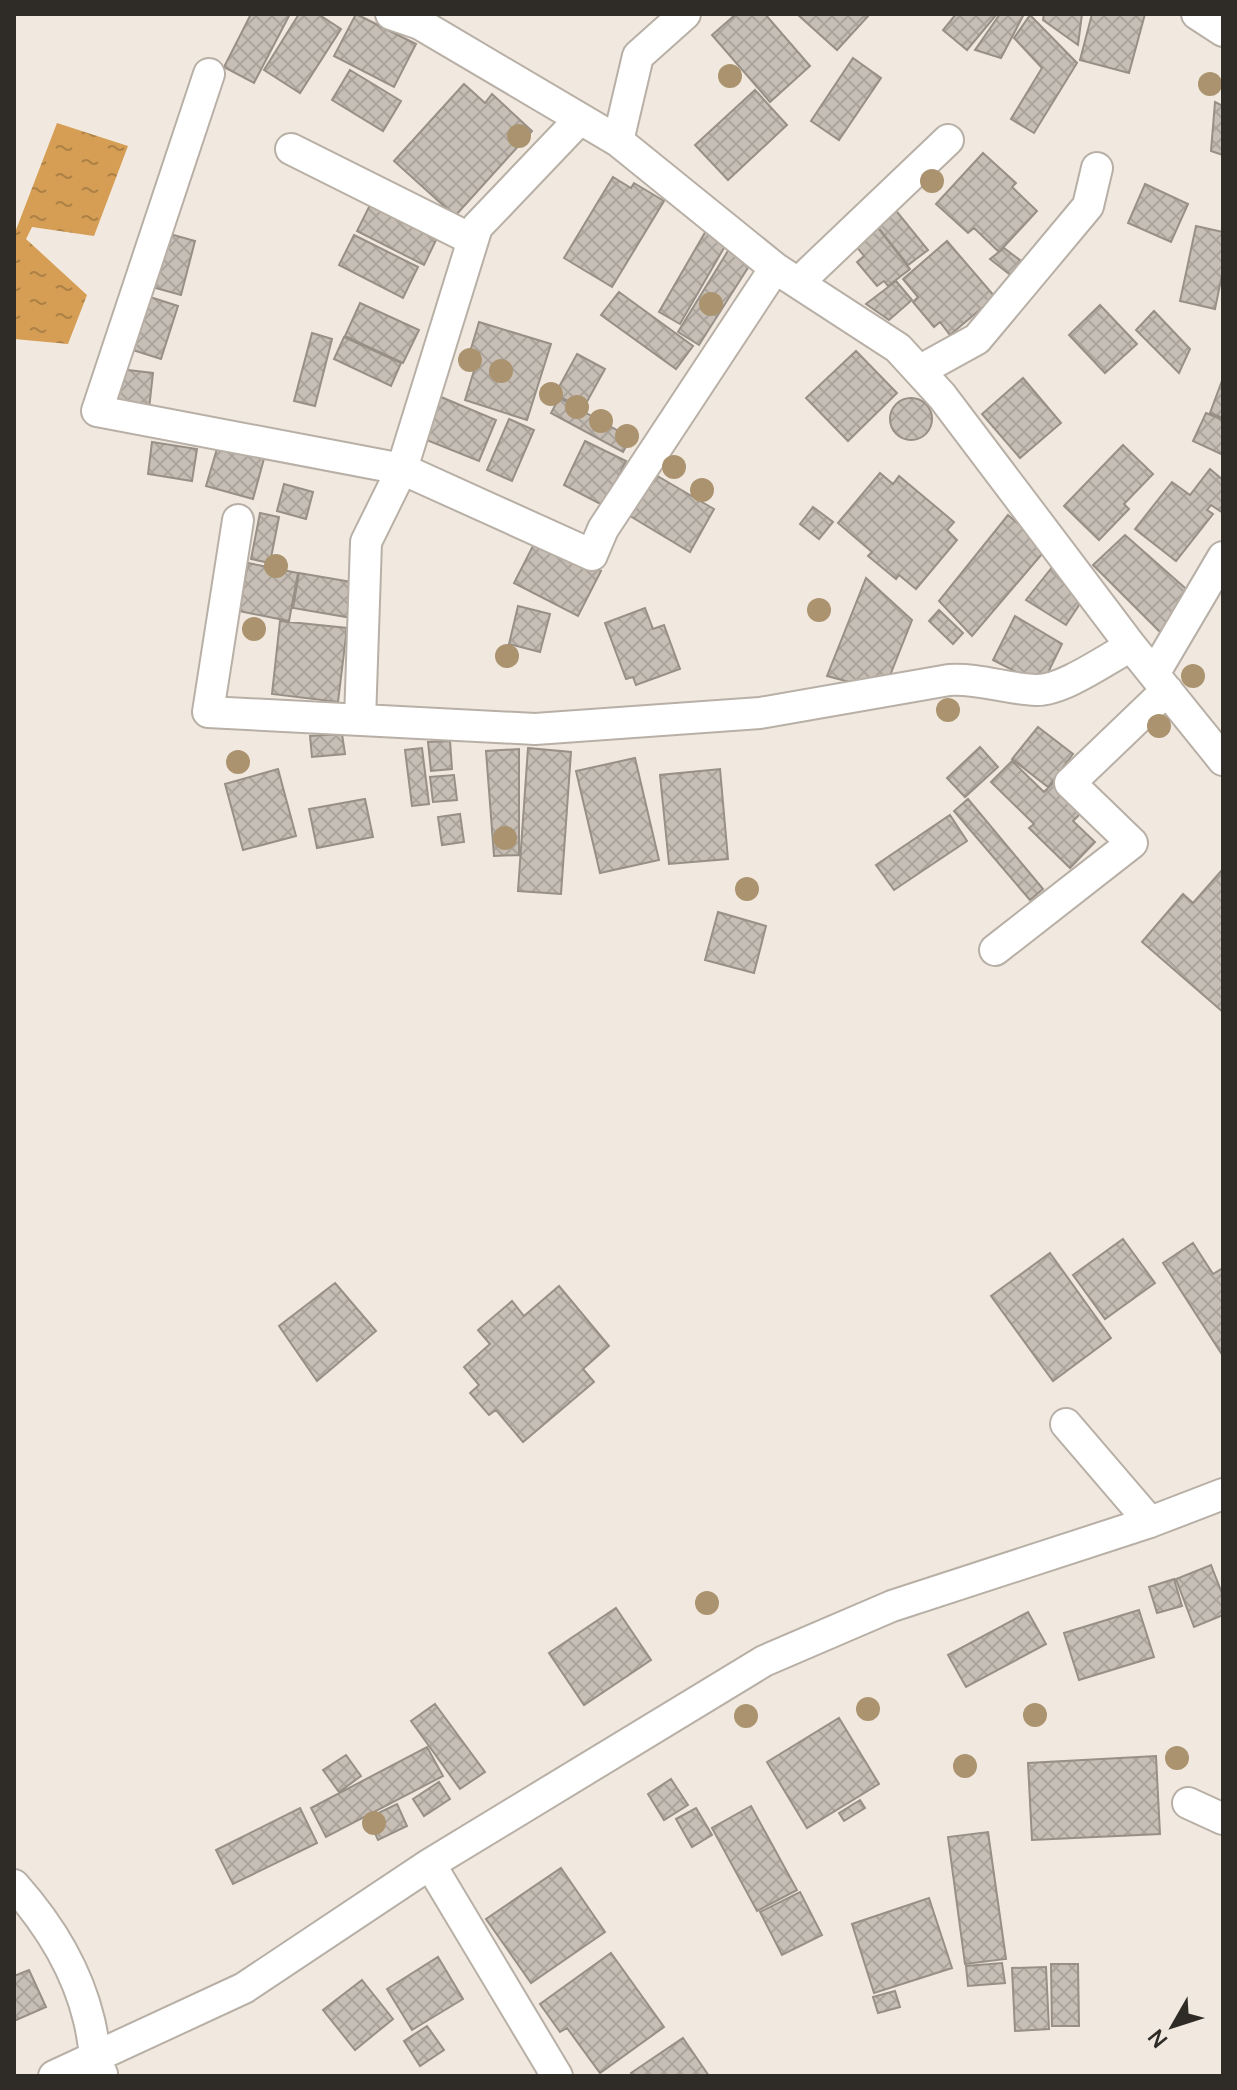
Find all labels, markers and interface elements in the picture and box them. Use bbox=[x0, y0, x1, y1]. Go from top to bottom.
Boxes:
north arrow bbox=[1133, 1986, 1213, 2066]
text: N bbox=[1141, 2023, 1174, 2054]

